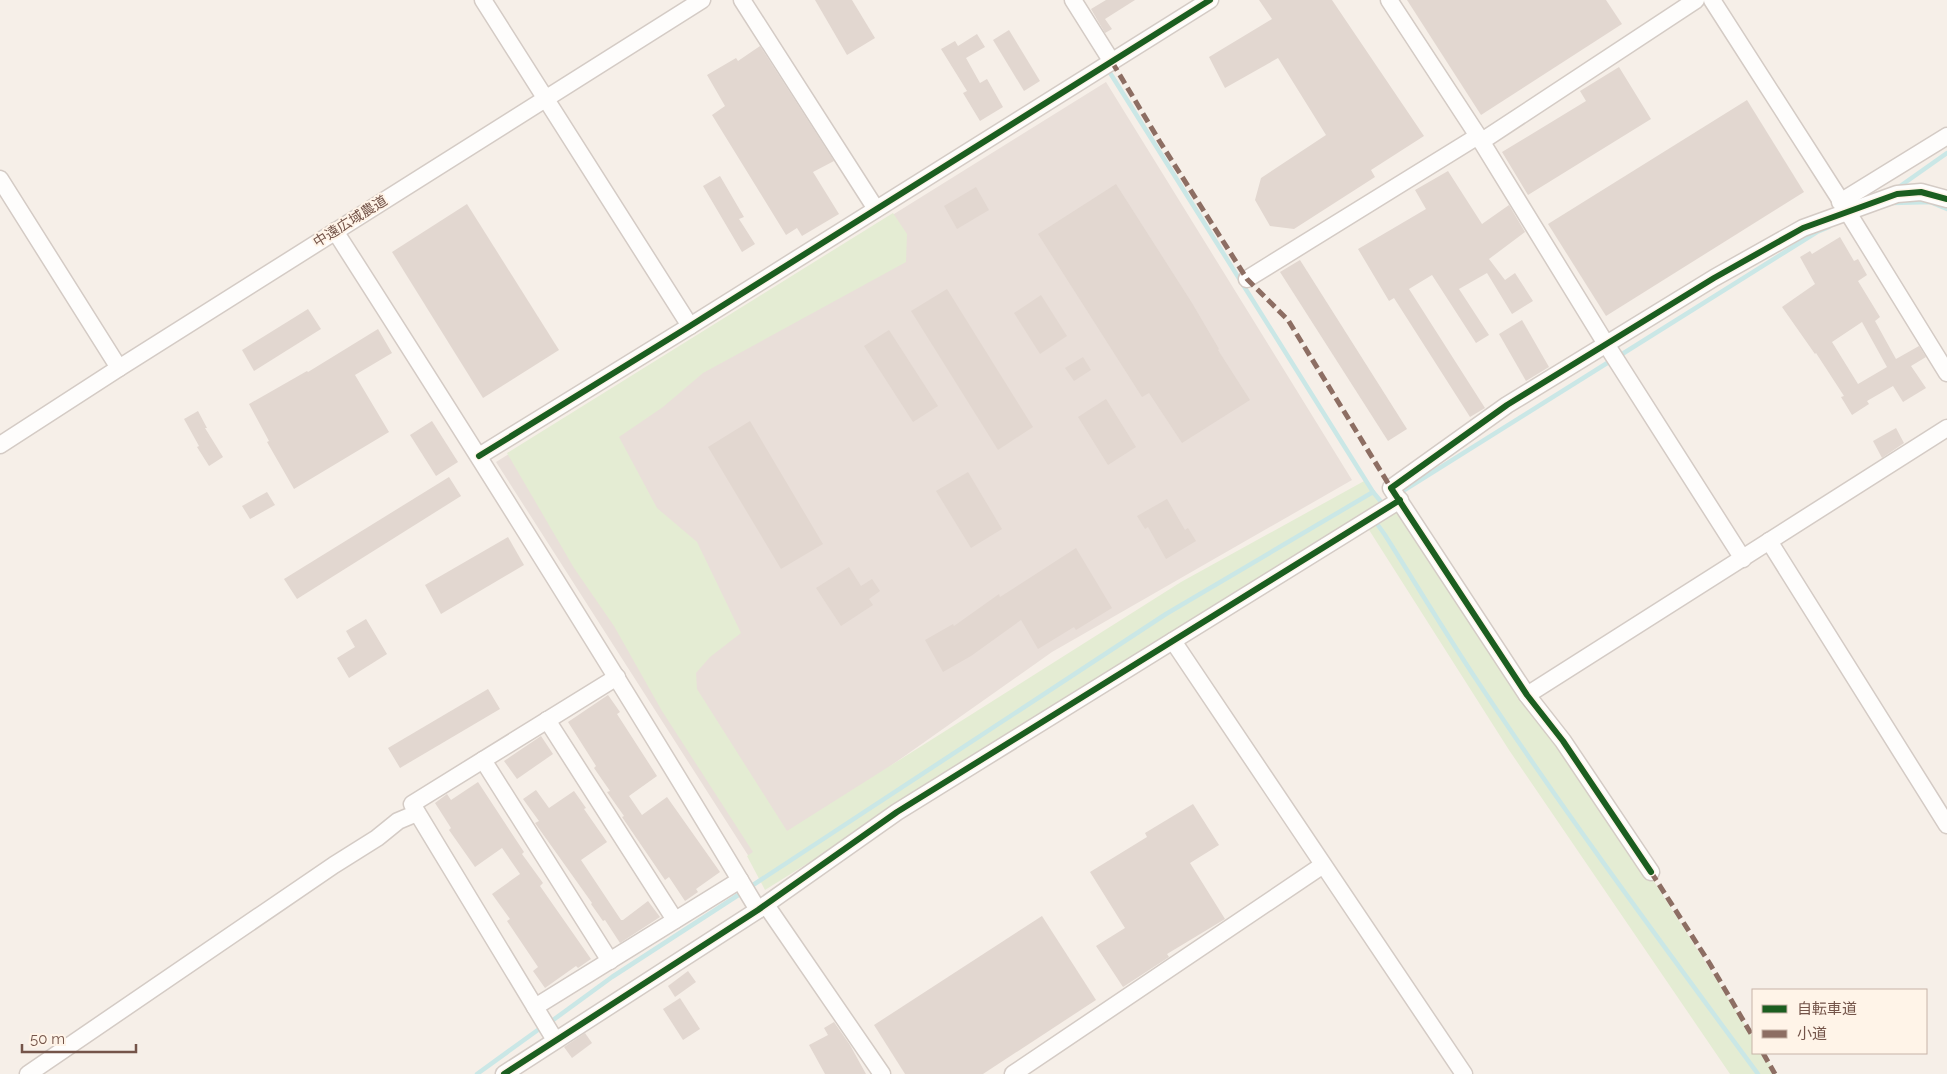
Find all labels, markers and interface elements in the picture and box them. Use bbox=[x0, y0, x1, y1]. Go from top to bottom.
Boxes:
street label: 中遠広域農道 bbox=[310, 192, 390, 250]
legend bbox=[1752, 989, 1927, 1054]
text: 自転車道 bbox=[1797, 1000, 1857, 1018]
scale bar bbox=[22, 1022, 136, 1054]
text: 小道 bbox=[1797, 1025, 1827, 1043]
text: 50 m bbox=[30, 1030, 65, 1048]

